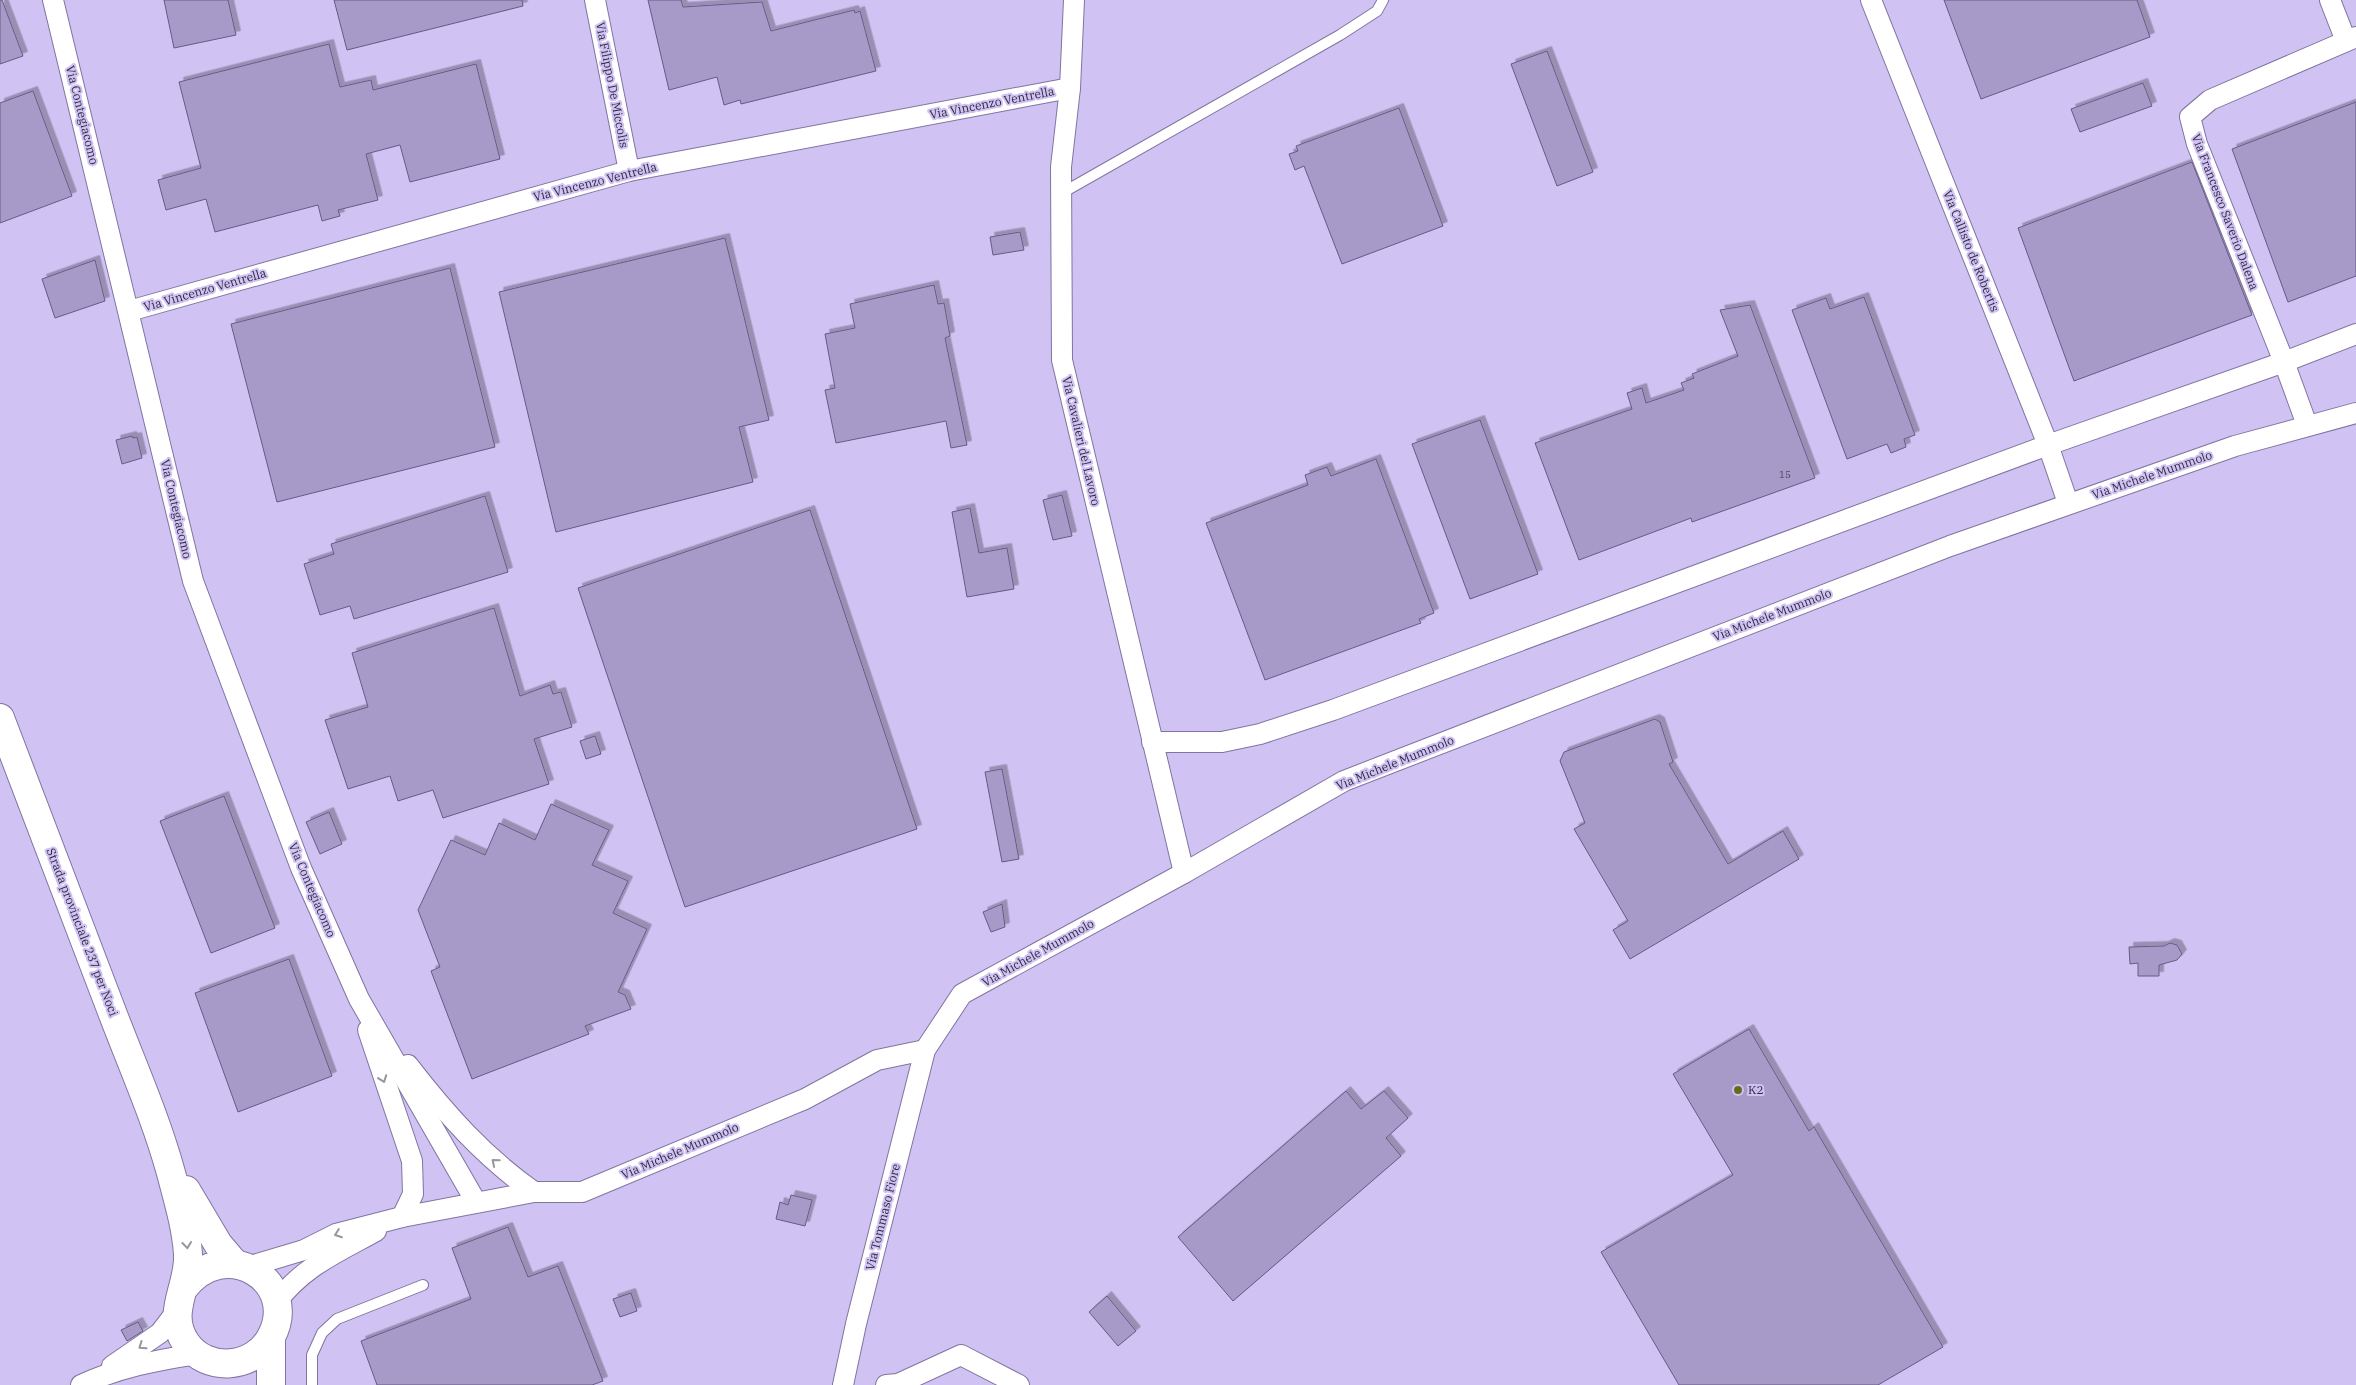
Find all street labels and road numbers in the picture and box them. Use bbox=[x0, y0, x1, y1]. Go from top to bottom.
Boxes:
street label: Via Filippo De Miccolis bbox=[593, 21, 632, 149]
street label: Via Contegiacomo bbox=[63, 64, 102, 166]
street label: Via Vincenzo Ventrella bbox=[928, 83, 1056, 122]
street label: Via Francesco Saverio Dalena bbox=[2189, 132, 2262, 292]
street label: Via Vincenzo Ventrella bbox=[532, 159, 659, 204]
street label: Via Callisto de Robertis bbox=[1940, 188, 2003, 314]
street label: Via Vincenzo Ventrella bbox=[142, 265, 268, 314]
street label: Via Cavalieri del Lavoro bbox=[1059, 375, 1104, 507]
street label: Via Michele Mummolo bbox=[2090, 447, 2214, 502]
street label: Via Contegiacomo bbox=[158, 458, 195, 560]
street label: Via Michele Mummolo bbox=[1710, 585, 1833, 644]
street label: Via Michele Mummolo bbox=[1334, 732, 1456, 793]
street label: Via Contegiacomo bbox=[286, 840, 339, 940]
street label: Strada provinciale 237 per Noci bbox=[43, 846, 122, 1018]
street label: Via Michele Mummolo bbox=[979, 915, 1097, 990]
street label: Via Michele Mummolo bbox=[619, 1119, 741, 1182]
street label: Via Tommaso Fiore bbox=[862, 1162, 903, 1272]

